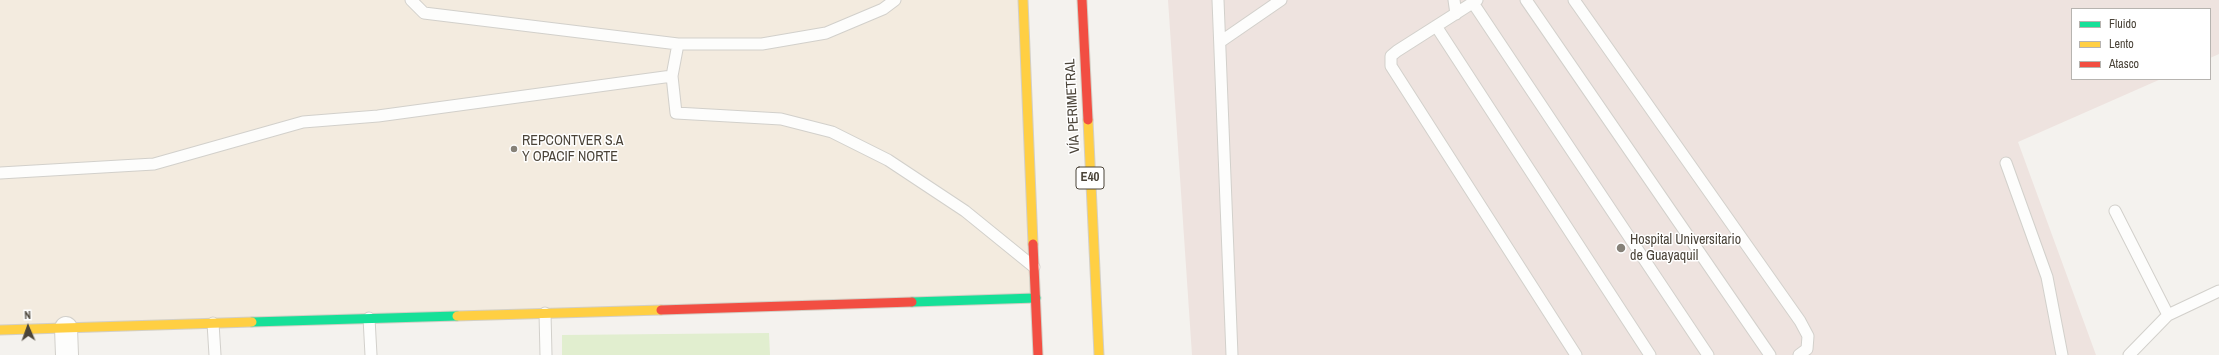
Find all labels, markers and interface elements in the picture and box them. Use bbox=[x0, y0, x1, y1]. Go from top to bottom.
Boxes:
legend bbox=[2071, 8, 2211, 80]
text: Fluido bbox=[2109, 16, 2136, 32]
text: Lento bbox=[2109, 36, 2134, 52]
text: Atasco bbox=[2109, 56, 2139, 72]
street label: VÍA PERIMETRAL bbox=[1062, 58, 1084, 154]
place label: REPCONTVER S.A Y OPACIF NORTE bbox=[522, 133, 623, 166]
marker: REPCONTVER S.A Y OPACIF NORTE bbox=[509, 144, 519, 154]
road number: E40 bbox=[1076, 167, 1104, 189]
place label: Hospital Universitario de Guayaquil bbox=[1630, 232, 1741, 264]
marker: Hospital Universitario de Guayaquil bbox=[1615, 242, 1627, 254]
north arrow bbox=[8, 307, 48, 347]
text: N bbox=[24, 308, 31, 322]

